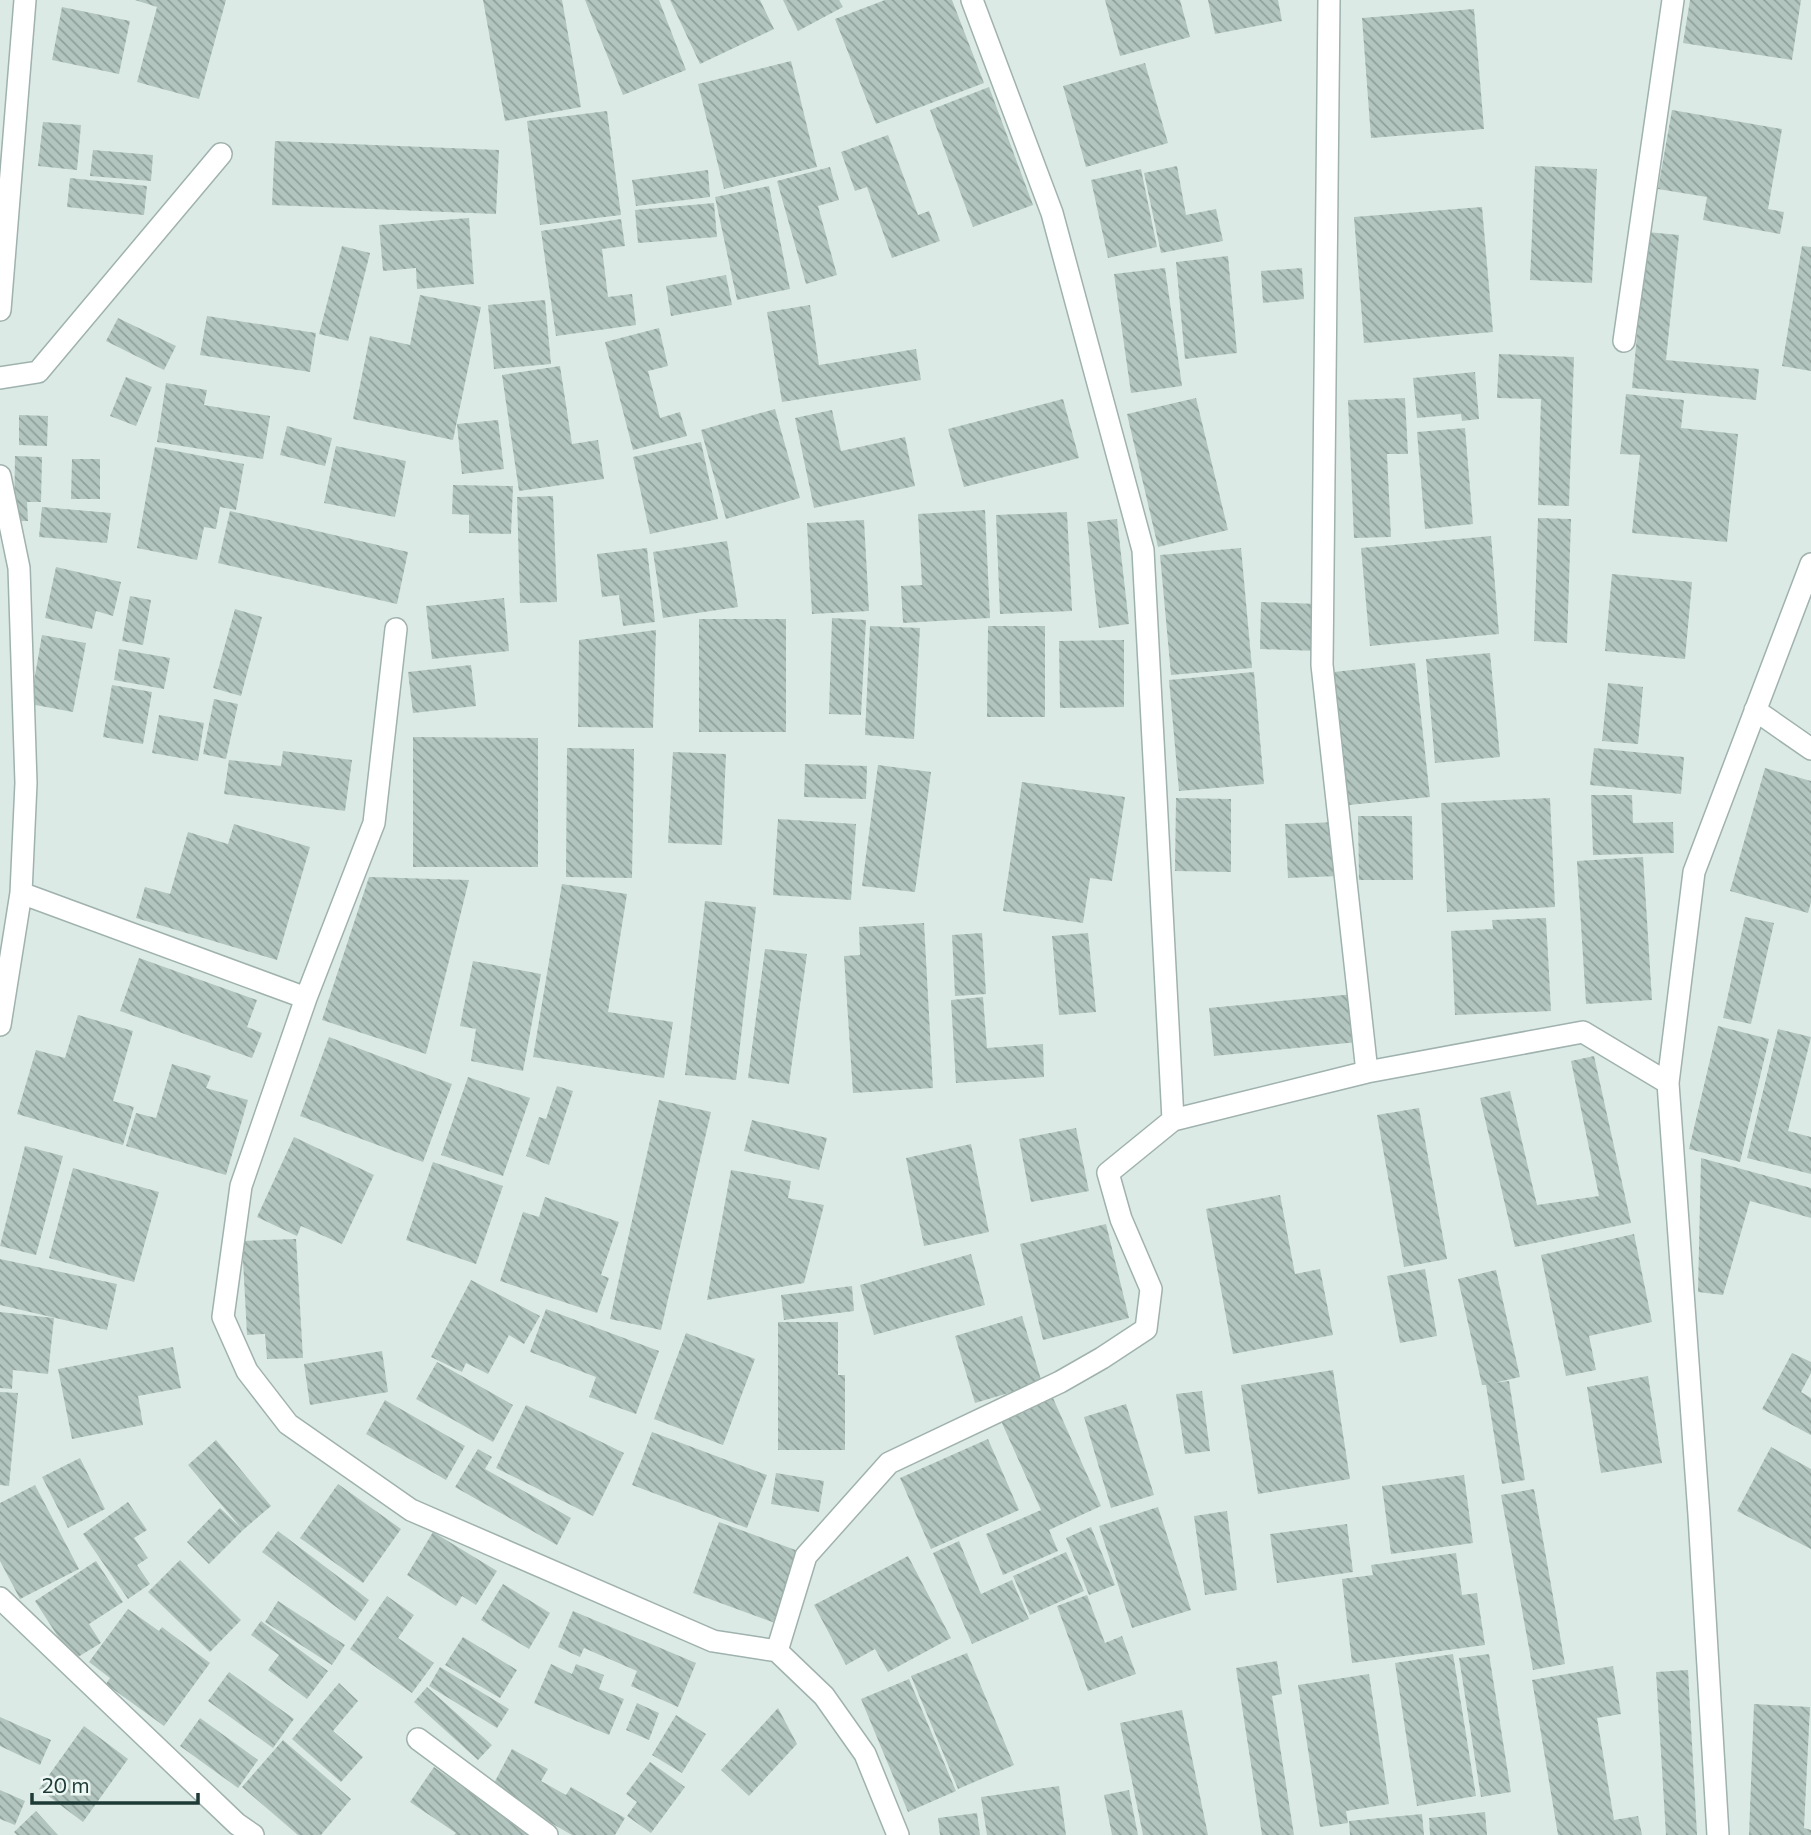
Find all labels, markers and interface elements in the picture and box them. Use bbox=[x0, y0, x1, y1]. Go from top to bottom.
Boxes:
scale bar bbox=[32, 1762, 198, 1806]
text: 20 m bbox=[42, 1772, 90, 1797]

